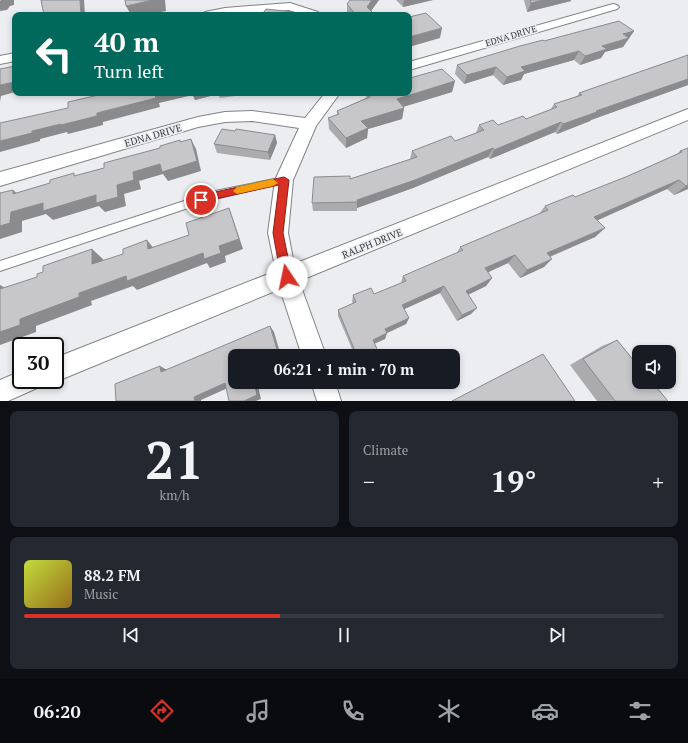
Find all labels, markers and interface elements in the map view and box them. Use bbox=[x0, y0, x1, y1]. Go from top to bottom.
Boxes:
text: 40 m bbox=[94, 23, 159, 60]
street label: EDNA DRIVE bbox=[484, 23, 538, 49]
icon: left bbox=[28, 28, 80, 80]
text: Turn left bbox=[94, 59, 164, 83]
street label: EDNA DRIVE bbox=[123, 121, 183, 150]
pin bbox=[184, 183, 218, 217]
icon: arrive bbox=[190, 189, 212, 211]
street label: RALPH DRIVE bbox=[340, 225, 404, 261]
position arrow bbox=[266, 256, 308, 298]
speed limit sign: 30 bbox=[12, 337, 64, 389]
map controls bbox=[632, 345, 676, 389]
button: sound bbox=[632, 345, 676, 389]
text: 06:21 · 1 min · 70 m bbox=[274, 359, 414, 379]
text: 21 bbox=[145, 425, 204, 494]
text: Climate bbox=[363, 441, 408, 459]
text: 19° bbox=[490, 461, 537, 501]
text: − bbox=[363, 467, 375, 496]
text: + bbox=[652, 467, 664, 496]
text: km/h bbox=[159, 486, 190, 504]
text: 88.2 FM bbox=[84, 565, 141, 585]
text: Music bbox=[84, 585, 118, 603]
icon: previous bbox=[120, 624, 142, 646]
icon: pause bbox=[333, 624, 355, 646]
icon: next bbox=[546, 624, 568, 646]
icon: directions bbox=[148, 697, 176, 725]
icon: music bbox=[244, 697, 272, 725]
icon: phone bbox=[339, 697, 367, 725]
icon: climate bbox=[435, 697, 463, 725]
icon: car bbox=[531, 697, 559, 725]
icon: filters bbox=[626, 697, 654, 725]
text: 06:20 bbox=[34, 699, 81, 723]

